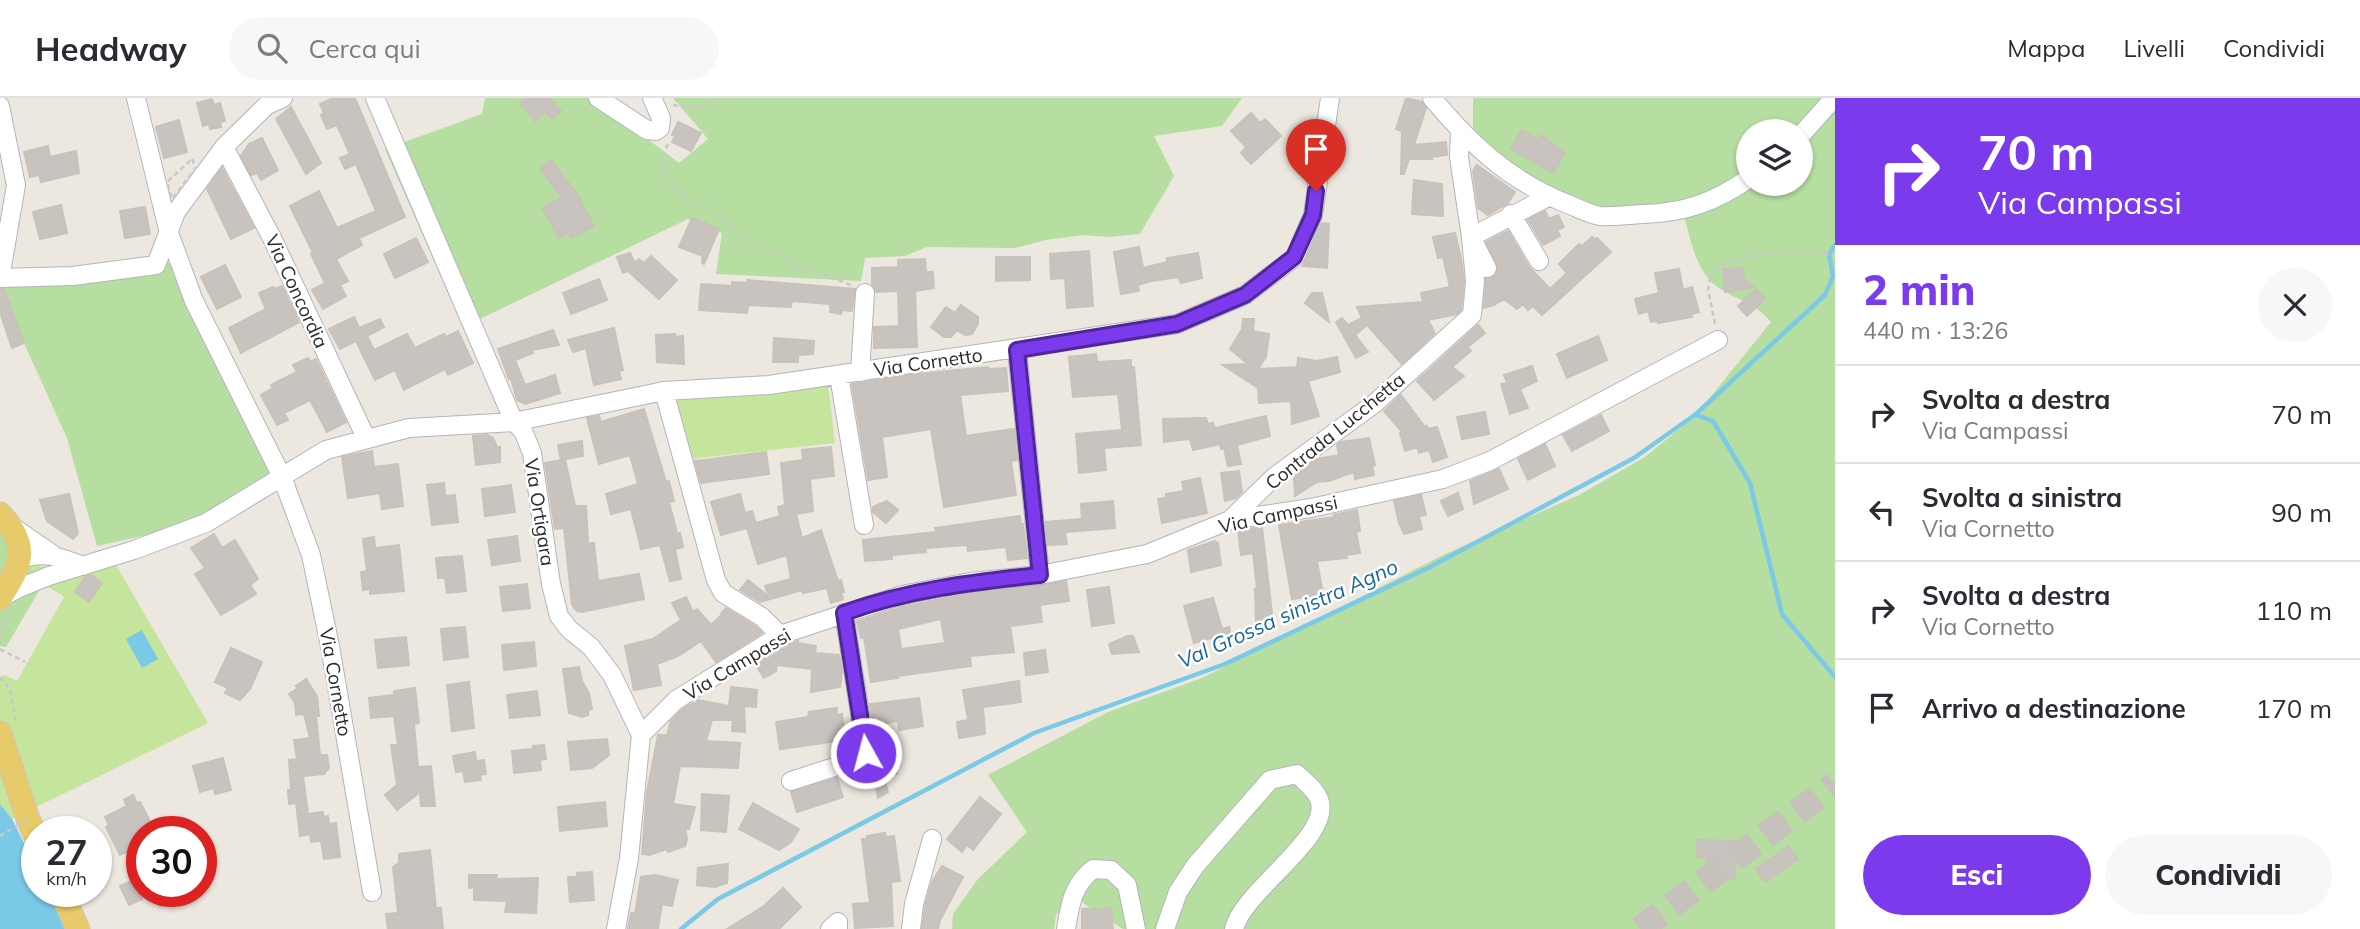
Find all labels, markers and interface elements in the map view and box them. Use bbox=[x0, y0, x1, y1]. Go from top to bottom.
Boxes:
search box bbox=[229, 17, 719, 80]
text: Headway bbox=[35, 28, 187, 69]
icon: search bbox=[253, 29, 291, 67]
text: Cerca qui bbox=[309, 32, 421, 65]
text: Mappa bbox=[2007, 33, 2085, 63]
text: Livelli bbox=[2123, 33, 2185, 63]
text: Condividi bbox=[2223, 33, 2325, 63]
pin bbox=[1286, 119, 1346, 191]
map controls bbox=[1736, 119, 1813, 196]
button: layers bbox=[1736, 119, 1813, 196]
text: 70 m bbox=[1978, 121, 2094, 182]
icon: right bbox=[1863, 126, 1954, 217]
icon: arrive bbox=[1297, 130, 1335, 168]
text: Via Campassi bbox=[1978, 182, 2182, 222]
street label: Via Concordia bbox=[260, 230, 334, 352]
text: 2 min bbox=[1863, 263, 1976, 316]
button: close bbox=[2258, 268, 2332, 342]
text: 440 m · 13:26 bbox=[1863, 316, 2008, 345]
street label: Via Cornetto bbox=[872, 342, 984, 382]
street label: Contrada Lucchetta bbox=[1260, 367, 1410, 495]
text: Svolta a destra bbox=[1922, 383, 2110, 416]
icon: right bbox=[1863, 395, 1901, 433]
text: 70 m bbox=[2271, 398, 2332, 431]
text: Via Campassi bbox=[1922, 416, 2069, 445]
street label: Via Ortigara bbox=[520, 457, 560, 567]
text: Svolta a sinistra bbox=[1922, 481, 2122, 514]
street label: Via Campassi bbox=[1216, 490, 1340, 538]
icon: left bbox=[1863, 493, 1901, 531]
text: 90 m bbox=[2271, 496, 2332, 529]
text: Via Cornetto bbox=[1922, 514, 2055, 543]
water label: Val Grossa sinistra Agno bbox=[1173, 553, 1402, 673]
text: Svolta a destra bbox=[1922, 579, 2110, 612]
icon: right bbox=[1863, 591, 1901, 629]
text: 110 m bbox=[2256, 594, 2332, 627]
text: Via Cornetto bbox=[1922, 612, 2055, 641]
street label: Via Campassi bbox=[679, 623, 795, 705]
street label: Via Cornetto bbox=[315, 626, 357, 738]
icon: arrive bbox=[1863, 689, 1901, 727]
text: Arrivo a destinazione bbox=[1922, 692, 2186, 725]
text: 170 m bbox=[2256, 692, 2332, 725]
position arrow bbox=[829, 716, 903, 790]
speed limit sign: 30 bbox=[126, 816, 217, 907]
text: 27 bbox=[45, 830, 88, 874]
button: Esci bbox=[1863, 835, 2091, 915]
button: Condividi bbox=[2105, 835, 2332, 915]
text: km/h bbox=[46, 867, 87, 890]

